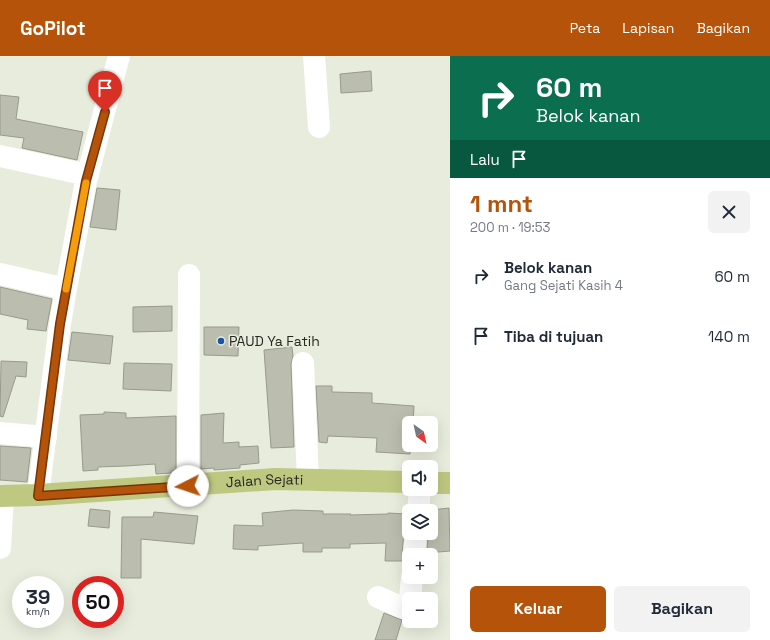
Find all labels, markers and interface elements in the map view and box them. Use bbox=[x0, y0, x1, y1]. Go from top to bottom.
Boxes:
text: GoPilot bbox=[20, 16, 86, 41]
text: Peta bbox=[570, 19, 600, 37]
text: Lapisan bbox=[622, 19, 674, 37]
text: Bagikan bbox=[696, 19, 750, 37]
text: 60 m bbox=[536, 69, 602, 105]
pin bbox=[88, 71, 122, 112]
icon: right bbox=[470, 72, 522, 124]
icon: arrive bbox=[94, 77, 116, 99]
text: Belok kanan bbox=[536, 104, 641, 127]
icon: arrive bbox=[508, 148, 530, 170]
text: Lalu bbox=[470, 150, 500, 169]
text: 1 mnt bbox=[470, 188, 533, 219]
button: close bbox=[708, 191, 750, 233]
text: 200 m · 19:53 bbox=[470, 219, 550, 236]
text: Belok kanan bbox=[504, 258, 592, 277]
icon: right bbox=[470, 265, 492, 287]
text: 60 m bbox=[714, 267, 750, 286]
text: Gang Sejati Kasih 4 bbox=[504, 277, 623, 294]
icon: arrive bbox=[470, 325, 492, 347]
text: Tiba di tujuan bbox=[504, 327, 603, 346]
text: 140 m bbox=[708, 327, 750, 346]
place label: PAUD Ya Fatih bbox=[229, 332, 320, 350]
marker: PAUD Ya Fatih bbox=[216, 336, 226, 346]
north arrow bbox=[402, 416, 438, 452]
map controls bbox=[402, 416, 438, 628]
button: sound bbox=[402, 460, 438, 496]
position arrow bbox=[167, 465, 209, 507]
street label: Jalan Sejati bbox=[225, 470, 303, 491]
button: layers bbox=[402, 504, 438, 540]
button: + bbox=[402, 548, 438, 584]
speed limit sign: 50 bbox=[72, 576, 124, 628]
text: 39 bbox=[26, 584, 50, 610]
button: Keluar bbox=[470, 586, 606, 632]
button: Bagikan bbox=[614, 586, 750, 632]
button: − bbox=[402, 592, 438, 628]
text: km/h bbox=[26, 605, 50, 618]

